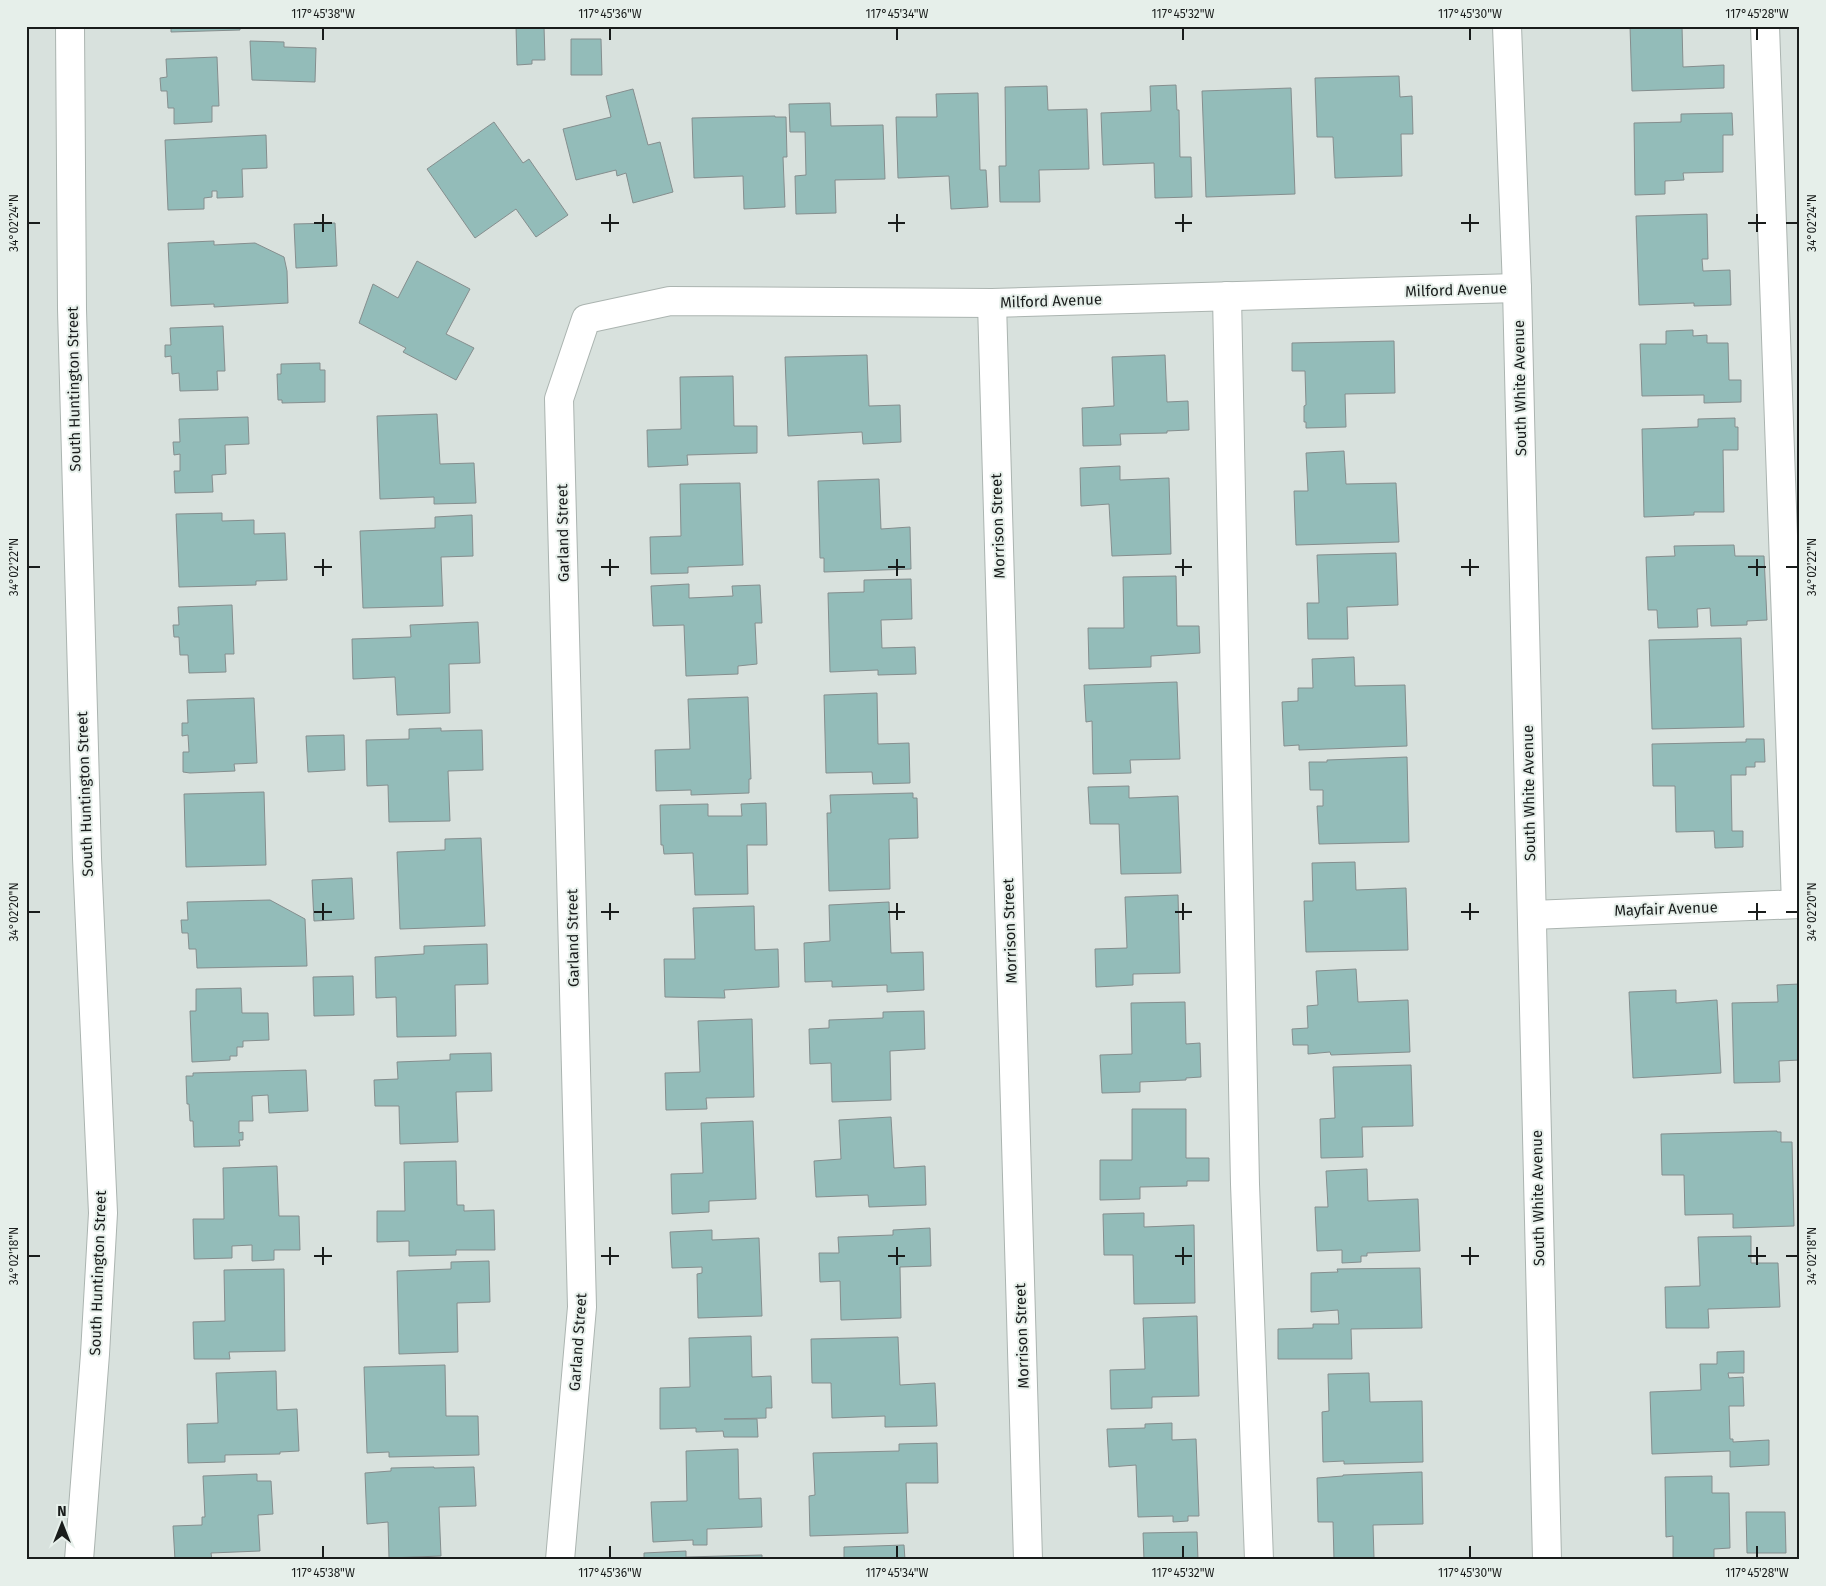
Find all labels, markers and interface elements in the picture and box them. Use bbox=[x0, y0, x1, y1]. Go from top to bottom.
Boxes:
text: 117°45'38"W bbox=[291, 7, 355, 21]
text: 117°45'36"W bbox=[578, 7, 642, 21]
text: 117°45'34"W bbox=[866, 7, 929, 21]
text: 117°45'32"W bbox=[1151, 7, 1215, 21]
text: 117°45'30"W bbox=[1438, 7, 1502, 21]
text: 117°45'28"W bbox=[1725, 7, 1789, 21]
text: 34°02'24"N bbox=[7, 194, 21, 252]
text: 34°02'24"N bbox=[1805, 194, 1819, 252]
street label: Milford Avenue bbox=[1405, 279, 1507, 301]
street label: Milford Avenue bbox=[1000, 290, 1102, 312]
street label: South Huntington Street bbox=[64, 306, 84, 472]
street label: South White Avenue bbox=[1510, 320, 1530, 456]
street label: Morrison Street bbox=[987, 472, 1009, 579]
street label: Garland Street bbox=[553, 483, 573, 582]
text: 34°02'22"N bbox=[7, 538, 21, 596]
text: 34°02'22"N bbox=[1805, 538, 1819, 596]
street label: South Huntington Street bbox=[73, 711, 97, 877]
street label: South White Avenue bbox=[1519, 725, 1539, 861]
street label: Morrison Street bbox=[999, 877, 1021, 984]
text: 34°02'20"N bbox=[7, 882, 21, 942]
text: 34°02'20"N bbox=[1805, 882, 1819, 942]
street label: Garland Street bbox=[563, 888, 583, 987]
street label: Mayfair Avenue bbox=[1614, 898, 1718, 920]
street label: South White Avenue bbox=[1528, 1130, 1548, 1266]
street label: South Huntington Street bbox=[86, 1190, 110, 1356]
text: 34°02'18"N bbox=[7, 1227, 21, 1285]
text: 34°02'18"N bbox=[1805, 1227, 1819, 1285]
street label: Morrison Street bbox=[1011, 1282, 1033, 1389]
street label: Garland Street bbox=[566, 1292, 590, 1392]
north arrow bbox=[38, 1498, 88, 1548]
text: N bbox=[57, 1503, 67, 1520]
text: 117°45'38"W bbox=[291, 1566, 355, 1580]
text: 117°45'36"W bbox=[578, 1566, 642, 1580]
text: 117°45'34"W bbox=[866, 1566, 929, 1580]
text: 117°45'32"W bbox=[1151, 1566, 1215, 1580]
text: 117°45'30"W bbox=[1438, 1566, 1502, 1580]
text: 117°45'28"W bbox=[1725, 1566, 1789, 1580]

